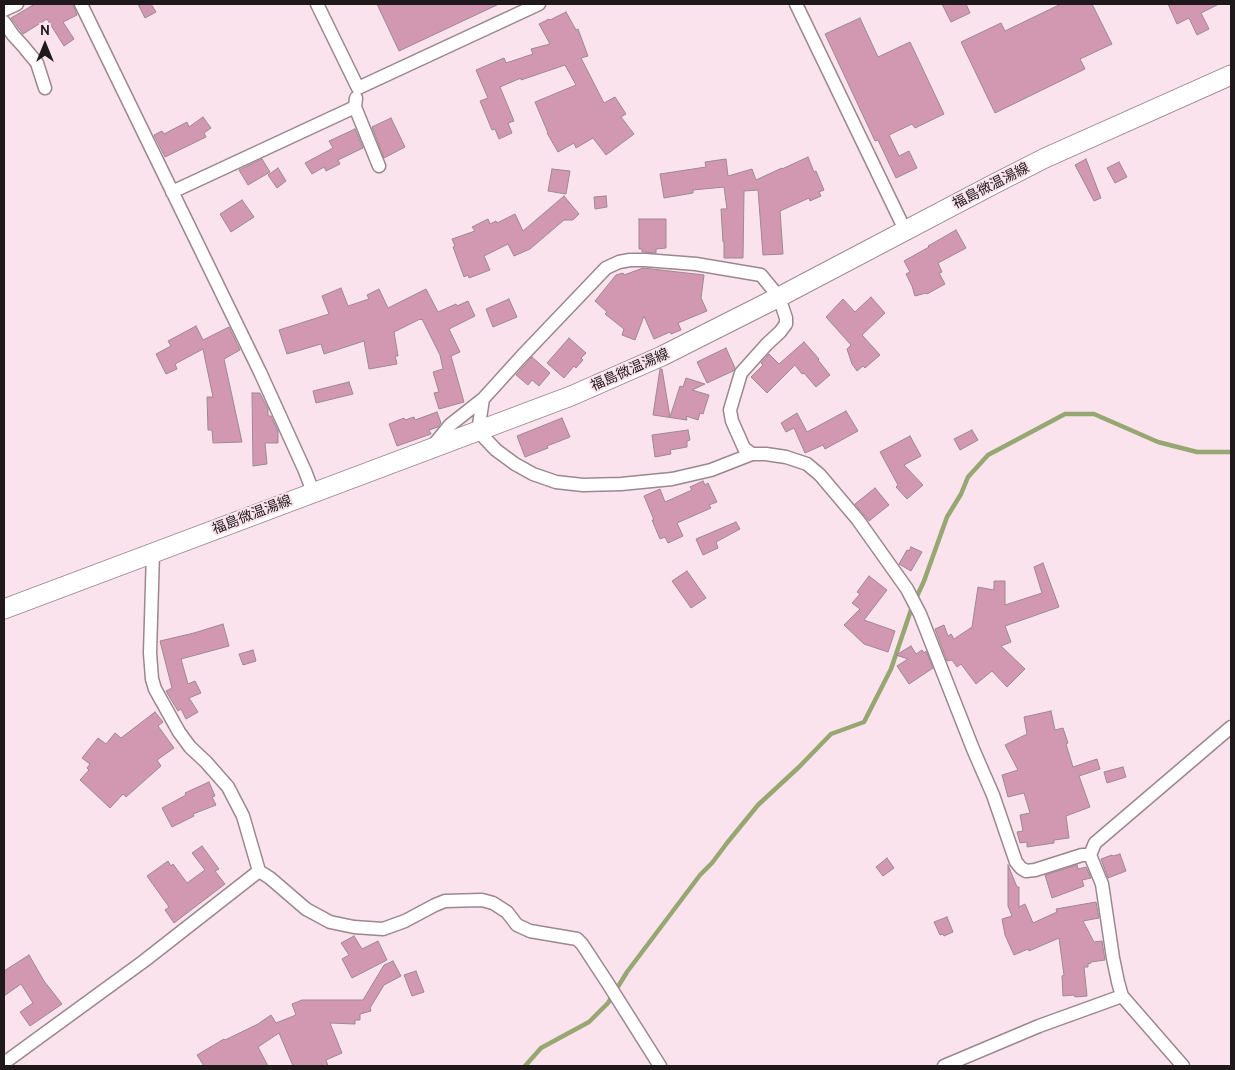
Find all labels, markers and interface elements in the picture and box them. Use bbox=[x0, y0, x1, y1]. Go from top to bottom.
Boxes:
north arrow bbox=[20, 20, 70, 70]
text: N bbox=[40, 21, 50, 39]
street label: 福島微温湯線 bbox=[950, 159, 1032, 213]
street label: 福島微温湯線 bbox=[588, 345, 672, 395]
street label: 福島微温湯線 bbox=[210, 492, 294, 538]

